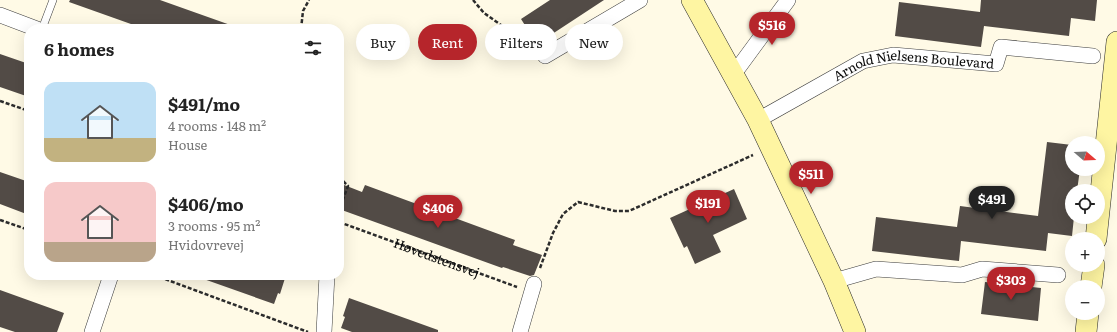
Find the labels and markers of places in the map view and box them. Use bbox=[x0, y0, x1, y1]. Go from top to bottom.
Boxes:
pin: $516 bbox=[748, 12, 796, 46]
pin: $511 bbox=[787, 161, 835, 195]
pin: $491 bbox=[968, 186, 1016, 220]
pin: $191 bbox=[684, 190, 732, 224]
pin: $406 bbox=[414, 195, 462, 229]
pin: $303 bbox=[987, 267, 1035, 301]

